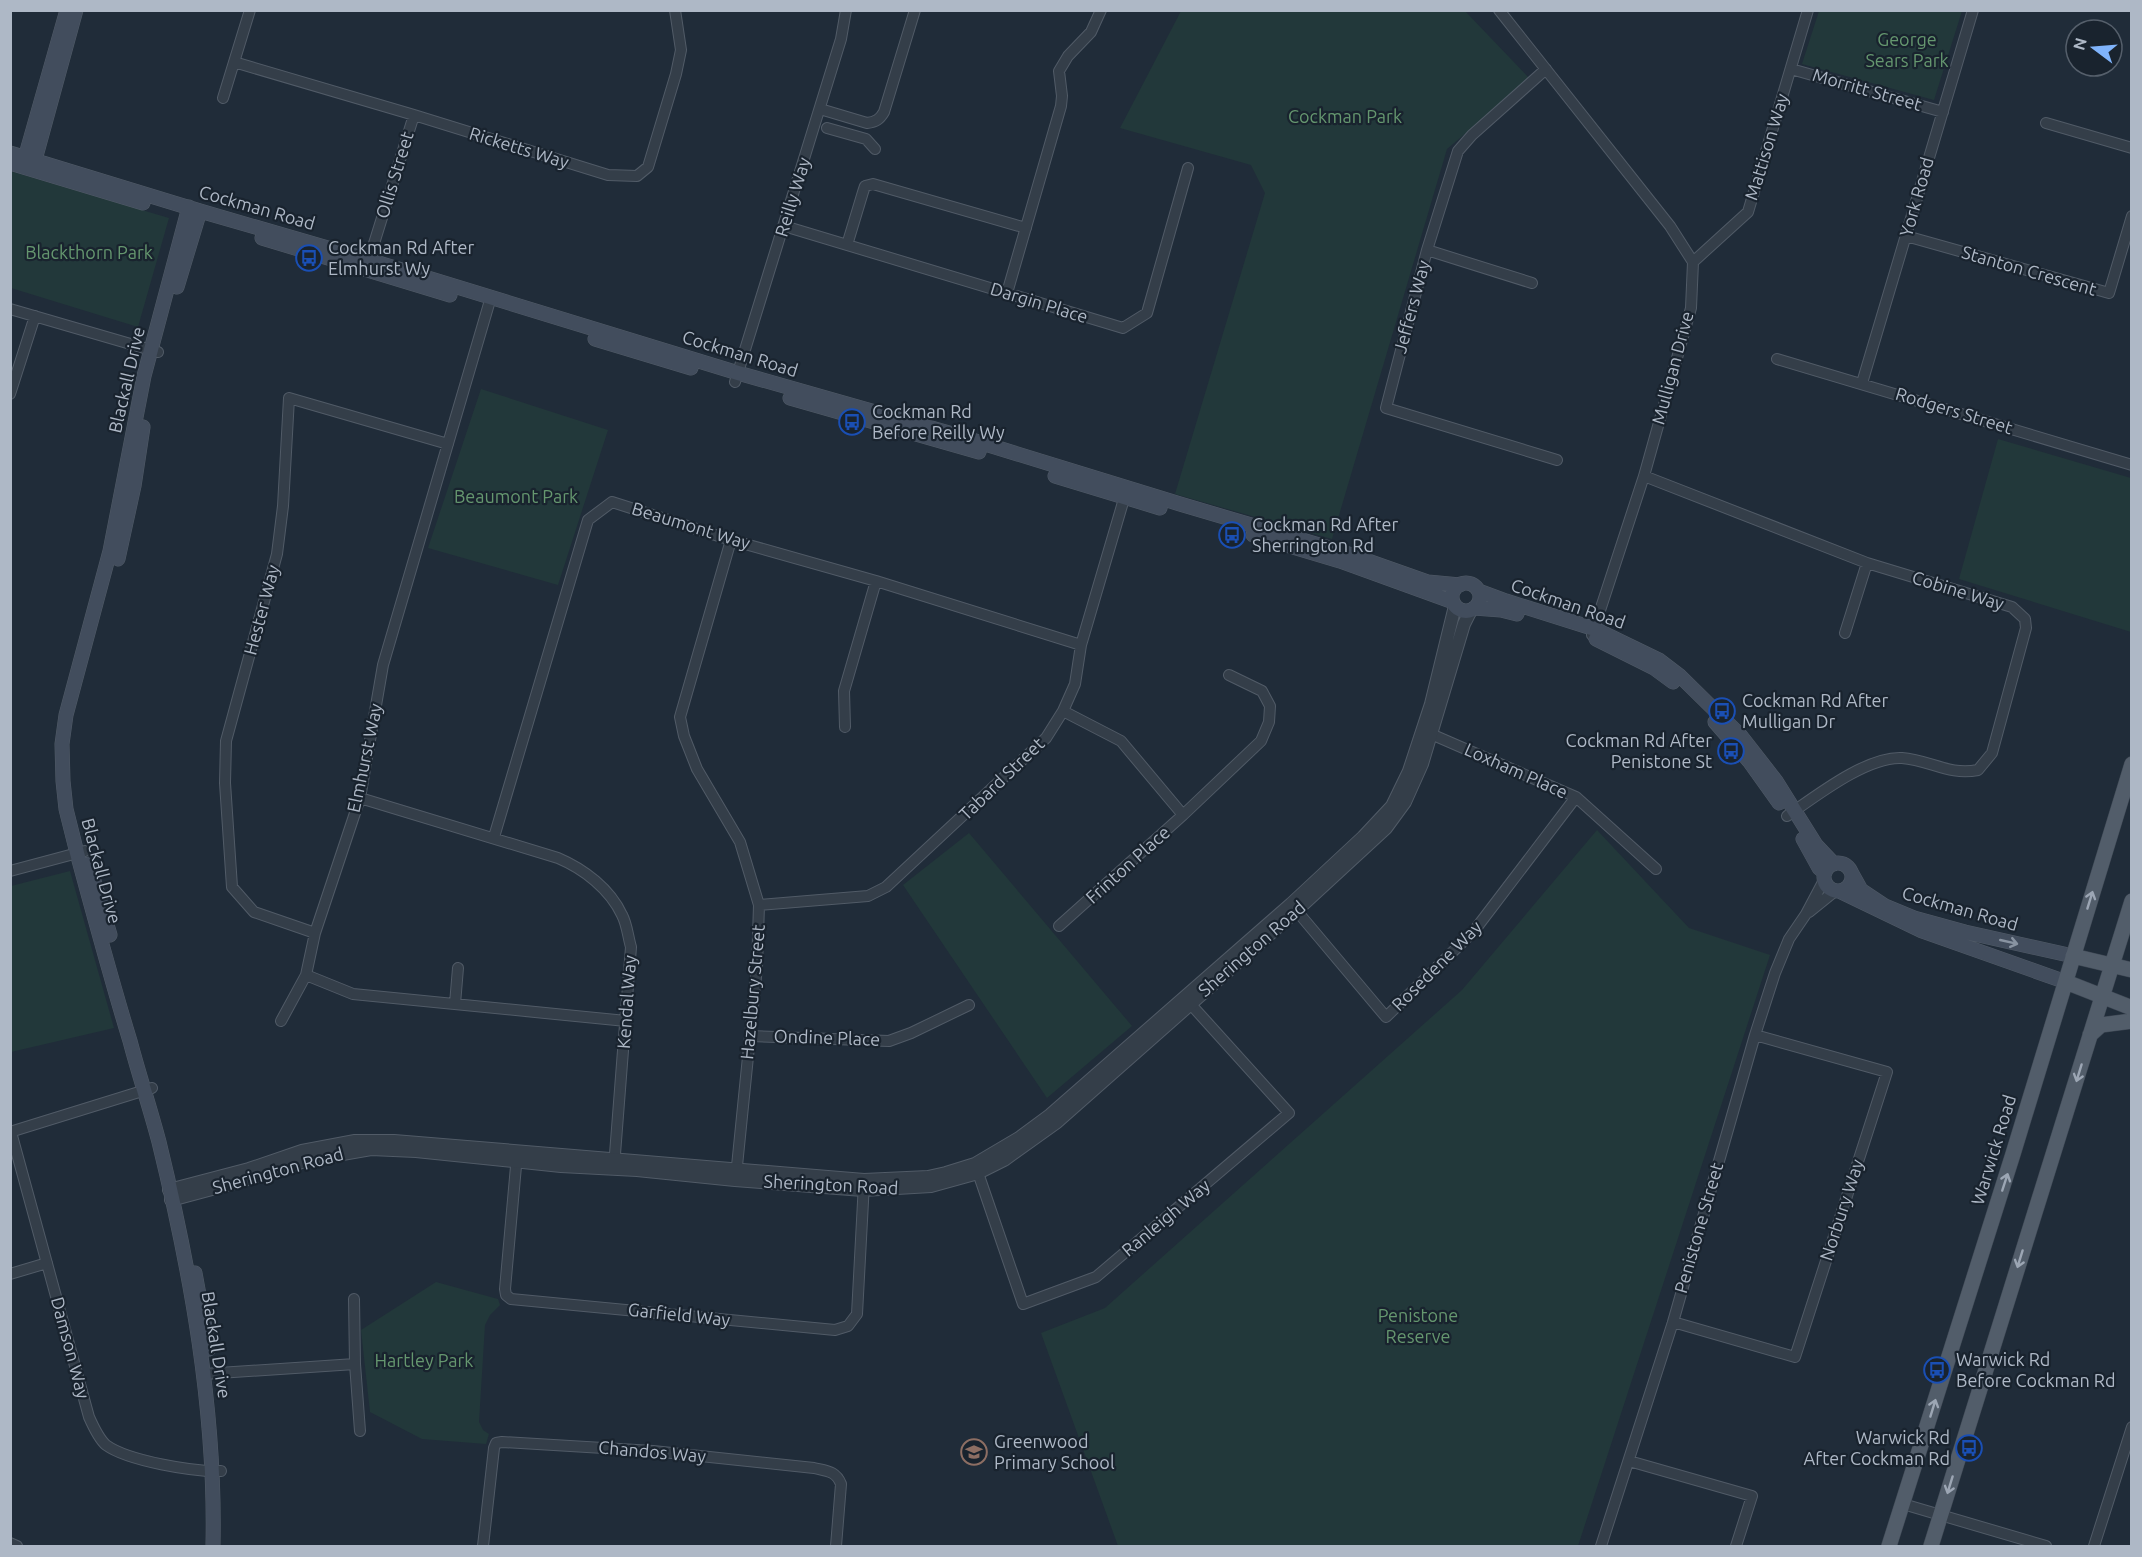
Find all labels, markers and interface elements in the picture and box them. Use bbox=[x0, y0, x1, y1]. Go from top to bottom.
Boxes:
north arrow bbox=[2064, 18, 2124, 78]
park label: George Sears Park bbox=[1865, 29, 1949, 70]
text: N bbox=[2069, 36, 2090, 52]
street label: Morritt Street bbox=[1810, 64, 1924, 114]
street label: Mattison Way bbox=[1740, 91, 1792, 202]
park label: Cockman Park bbox=[1288, 106, 1402, 126]
street label: Ricketts Way bbox=[467, 122, 572, 172]
street label: Ollis Street bbox=[371, 129, 417, 221]
street label: Reilly Way bbox=[771, 154, 814, 239]
street label: York Road bbox=[1895, 155, 1937, 239]
street label: Cockman Road bbox=[197, 181, 318, 233]
place label: Cockman Rd After Elmhurst Wy bbox=[328, 237, 475, 278]
street label: Stanton Crescent bbox=[1960, 241, 2099, 299]
park label: Blackthorn Park bbox=[25, 242, 153, 262]
bus stop icon: Cockman Rd After Elmhurst Wy bbox=[294, 243, 324, 273]
street label: Jeffers Way bbox=[1389, 258, 1433, 355]
street label: Dargin Place bbox=[988, 278, 1090, 326]
street label: Mulligan Drive bbox=[1647, 309, 1697, 426]
street label: Blackall Drive bbox=[104, 325, 148, 435]
street label: Cockman Road bbox=[680, 326, 800, 380]
street label: Rodgers Street bbox=[1893, 383, 2015, 437]
place label: Cockman Rd Before Reilly Wy bbox=[872, 401, 1005, 442]
bus stop icon: Cockman Rd Before Reilly Wy bbox=[837, 407, 867, 437]
park label: Beaumont Park bbox=[454, 486, 578, 506]
street label: Beaumont Way bbox=[630, 498, 753, 553]
place label: Cockman Rd After Sherrington Rd bbox=[1252, 514, 1399, 555]
bus stop icon: Cockman Rd After Sherrington Rd bbox=[1217, 520, 1247, 550]
street label: Hester Way bbox=[239, 562, 283, 657]
street label: Cobine Way bbox=[1910, 567, 2007, 614]
street label: Cockman Road bbox=[1508, 574, 1628, 632]
place label: Cockman Rd After Mulligan Dr bbox=[1742, 690, 1889, 731]
bus stop icon: Cockman Rd After Mulligan Dr bbox=[1707, 696, 1737, 726]
street label: Elmhurst Way bbox=[343, 701, 385, 814]
place label: Cockman Rd After Penistone St bbox=[1566, 730, 1712, 771]
street label: Tabard Street bbox=[955, 733, 1048, 824]
bus stop icon: Cockman Rd After Penistone St bbox=[1716, 736, 1746, 766]
street label: Loxham Place bbox=[1462, 738, 1571, 802]
street label: Blackall Drive bbox=[78, 816, 126, 926]
street label: Frinton Place bbox=[1081, 821, 1173, 907]
street label: Cockman Road bbox=[1900, 882, 2021, 934]
one-way arrow bbox=[2085, 891, 2096, 910]
street label: Sherington Road bbox=[1194, 896, 1309, 1000]
street label: Rosedene Way bbox=[1387, 916, 1485, 1014]
street label: Hazelbury Street bbox=[736, 923, 768, 1060]
one-way arrow bbox=[1999, 937, 2018, 948]
street label: Kendal Way bbox=[613, 954, 639, 1049]
street label: Ondine Place bbox=[773, 1025, 881, 1049]
one-way arrow bbox=[2072, 1063, 2083, 1082]
street label: Warwick Road bbox=[1967, 1092, 2019, 1207]
street label: Sherington Road bbox=[210, 1143, 345, 1197]
street label: Norbury Way bbox=[1815, 1156, 1867, 1263]
street label: Penistone Street bbox=[1670, 1160, 1726, 1295]
street label: Sherington Road bbox=[763, 1170, 899, 1198]
one-way arrow bbox=[2000, 1173, 2011, 1192]
street label: Ranleigh Way bbox=[1117, 1174, 1214, 1260]
one-way arrow bbox=[2014, 1249, 2025, 1268]
street label: Blackall Drive bbox=[199, 1290, 235, 1400]
street label: Damson Way bbox=[48, 1295, 94, 1401]
street label: Garfield Way bbox=[627, 1299, 732, 1329]
park label: Penistone Reserve bbox=[1378, 1305, 1458, 1346]
place label: Warwick Rd Before Cockman Rd bbox=[1956, 1349, 2116, 1390]
park label: Hartley Park bbox=[375, 1350, 473, 1370]
bus stop icon: Warwick Rd Before Cockman Rd bbox=[1922, 1355, 1952, 1385]
one-way arrow bbox=[1928, 1399, 1939, 1418]
place label: Warwick Rd After Cockman Rd bbox=[1804, 1427, 1950, 1468]
place label: Greenwood Primary School bbox=[994, 1431, 1115, 1472]
bus stop icon: Warwick Rd After Cockman Rd bbox=[1954, 1433, 1984, 1463]
street label: Chandos Way bbox=[597, 1436, 707, 1466]
school or university icon: Greenwood Primary School bbox=[959, 1437, 989, 1467]
one-way arrow bbox=[1944, 1475, 1955, 1494]

